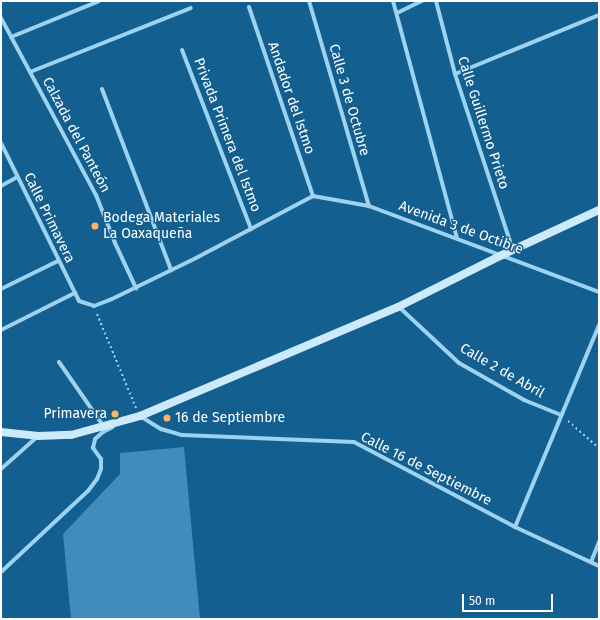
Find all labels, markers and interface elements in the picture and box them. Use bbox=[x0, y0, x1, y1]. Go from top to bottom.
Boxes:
street label: Andador del Istmo bbox=[264, 40, 318, 156]
street label: Calle 3 de Octubre bbox=[325, 42, 373, 158]
street label: Privada Primera del Istmo bbox=[190, 55, 264, 215]
street label: Calle Guillermo Prieto bbox=[454, 55, 512, 191]
street label: Calzada del Panteón bbox=[38, 74, 114, 196]
street label: Calle Primavera bbox=[20, 170, 78, 266]
street label: Avenida 3 de Octibre bbox=[397, 198, 525, 258]
place label: Bodega Materiales La Oaxaqueña bbox=[103, 210, 220, 242]
marker: Bodega Materiales La Oaxaqueña bbox=[90, 221, 100, 231]
street label: Calle 2 de Abril bbox=[457, 340, 547, 402]
place label: Primavera bbox=[43, 406, 107, 422]
marker: Primavera bbox=[110, 409, 120, 419]
place label: 16 de Septiembre bbox=[175, 410, 285, 426]
marker: 16 de Septiembre bbox=[162, 413, 172, 423]
street label: Calle 16 de Septiembre bbox=[358, 429, 494, 509]
scale bar bbox=[464, 586, 555, 612]
text: 50 m bbox=[469, 594, 495, 608]

